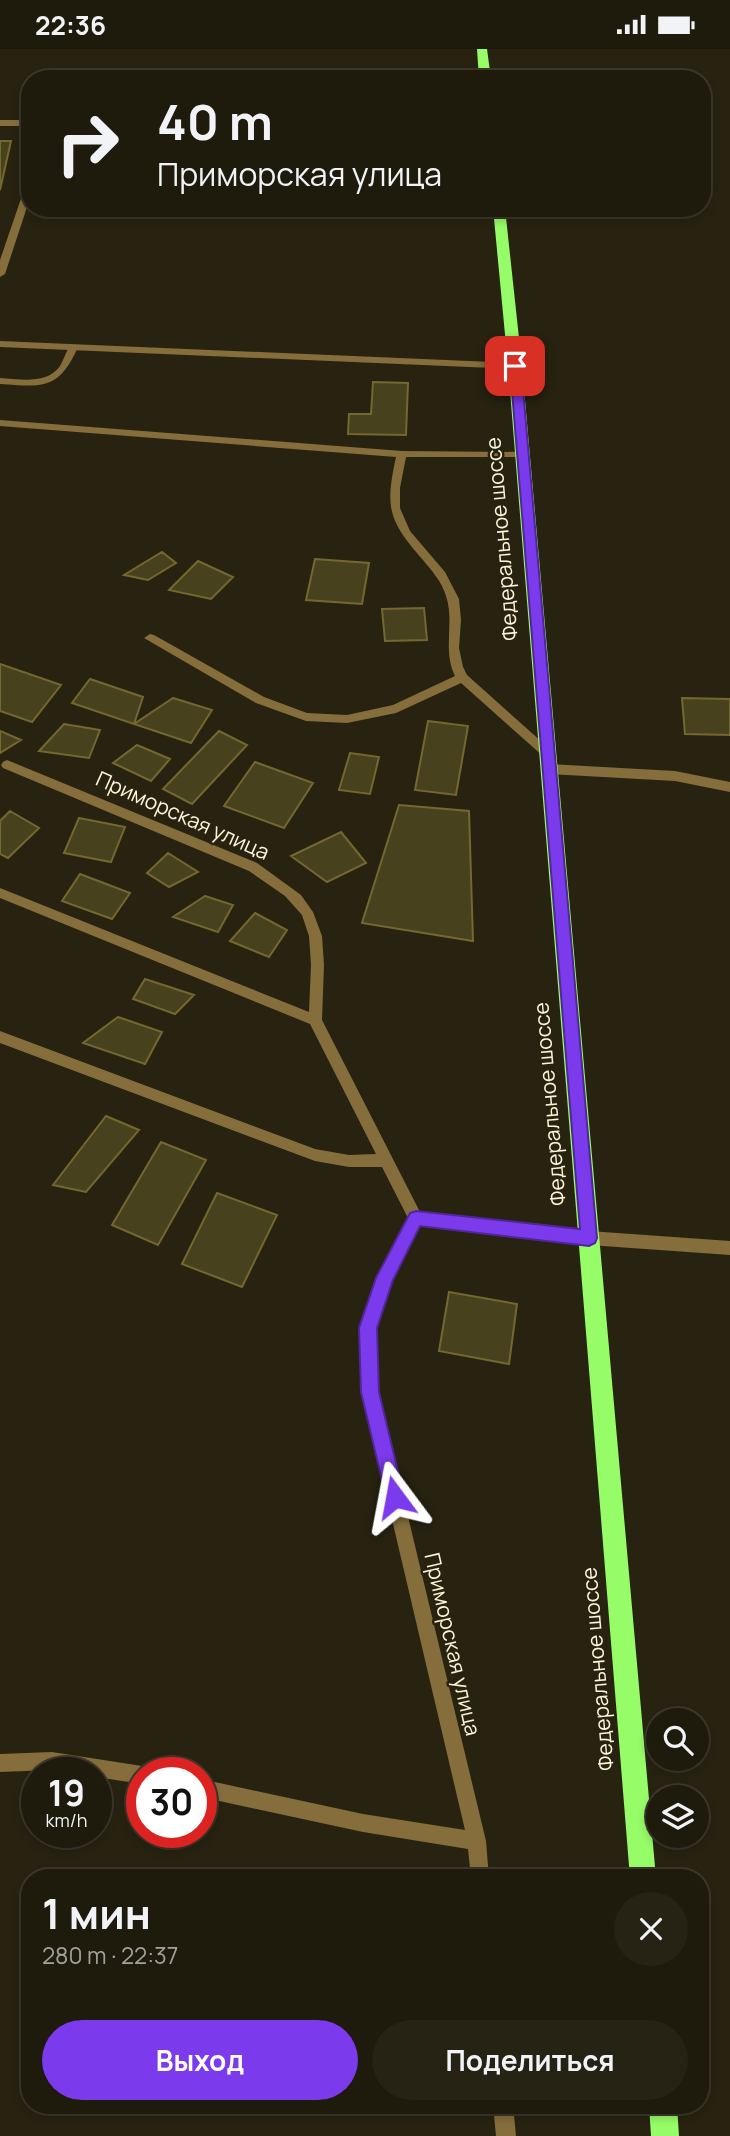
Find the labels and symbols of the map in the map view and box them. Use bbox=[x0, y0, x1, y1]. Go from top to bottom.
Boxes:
pin bbox=[485, 336, 545, 396]
street label: Федеральное шоссе bbox=[478, 436, 524, 642]
street label: Приморская улица bbox=[92, 764, 274, 866]
street label: Федеральное шоссе bbox=[526, 1001, 572, 1207]
position arrow bbox=[358, 1460, 432, 1534]
street label: Приморская улица bbox=[418, 1550, 488, 1738]
street label: Федеральное шоссе bbox=[574, 1566, 620, 1772]
speed limit sign: 30 bbox=[126, 1757, 217, 1848]

